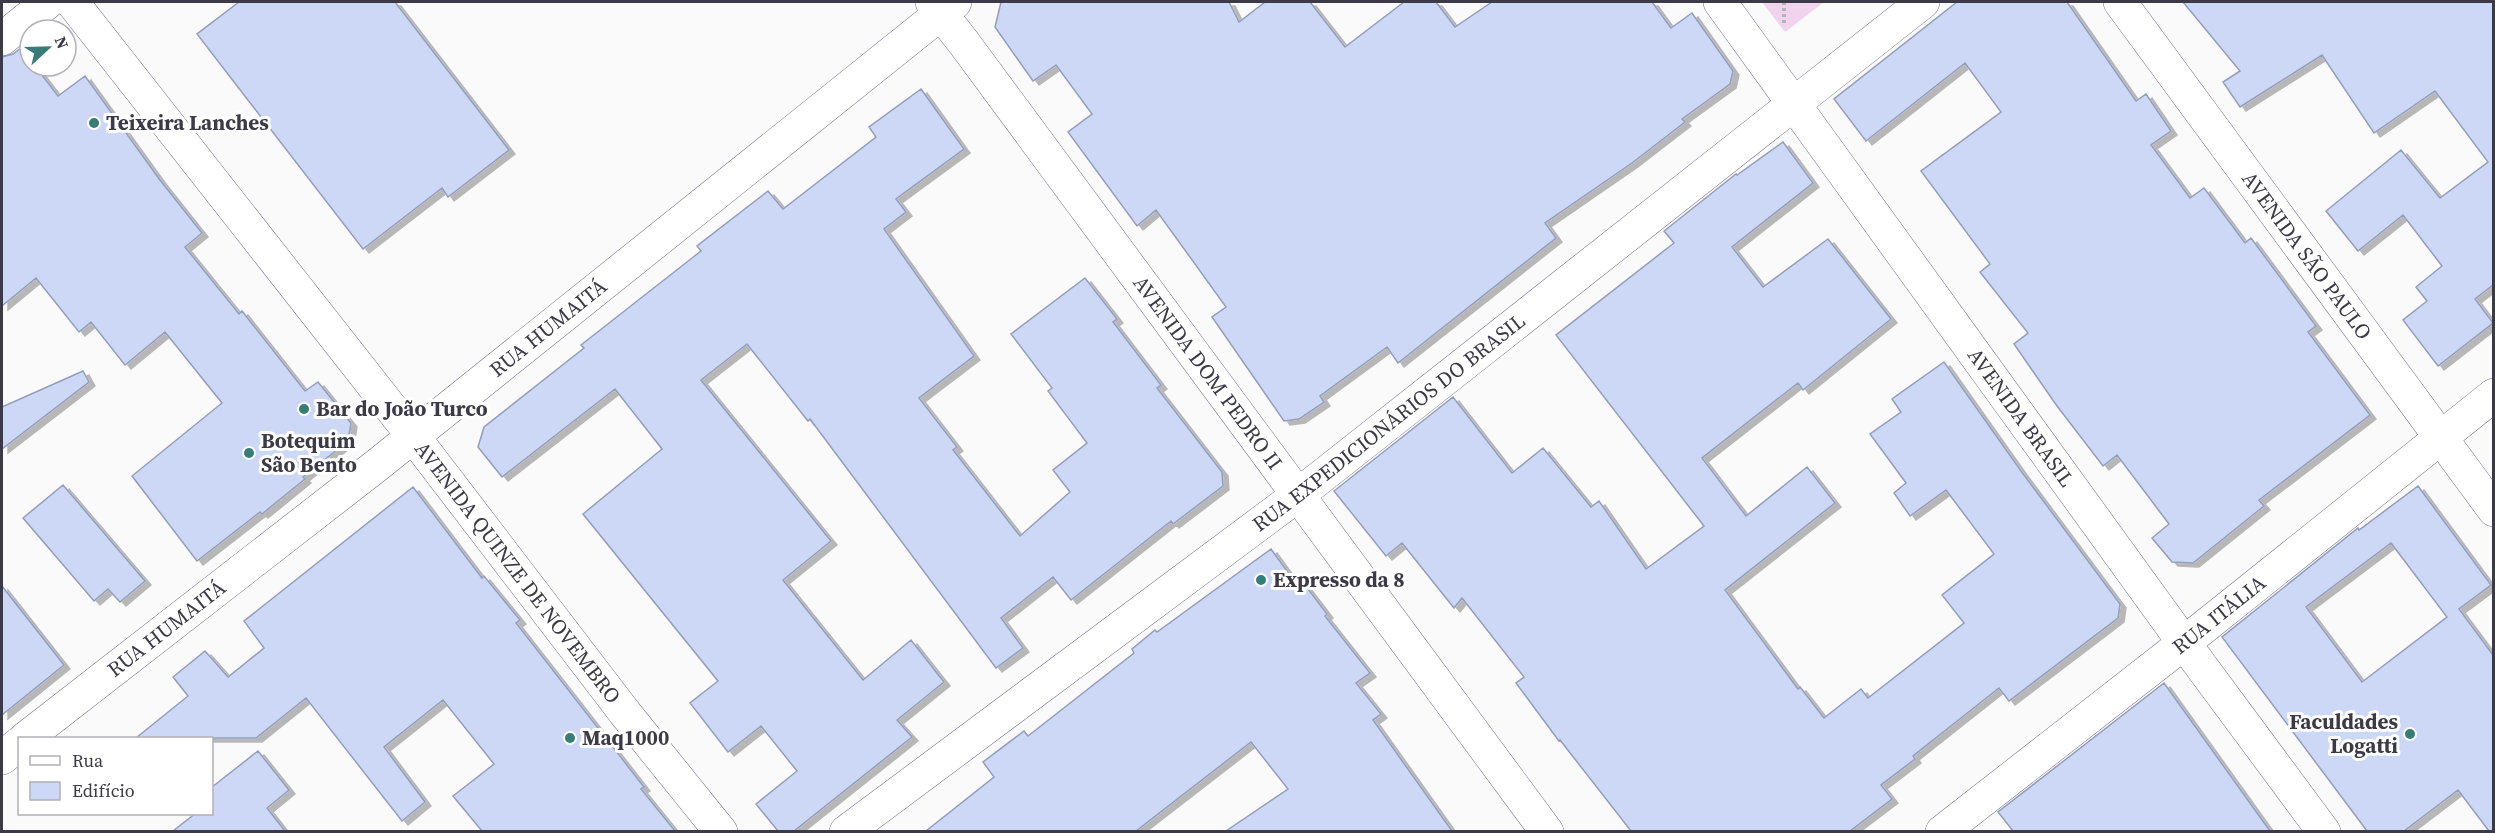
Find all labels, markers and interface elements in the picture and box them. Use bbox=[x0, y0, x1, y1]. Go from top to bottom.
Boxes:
north arrow bbox=[18, 18, 78, 78]
text: N bbox=[50, 33, 74, 52]
place label: Teixeira Lanches bbox=[106, 108, 269, 137]
marker: Teixeira Lanches bbox=[87, 116, 101, 130]
street label: AVENIDA SÃO PAULO bbox=[2235, 165, 2379, 345]
street label: AVENIDA DOM PEDRO II bbox=[1127, 269, 1290, 476]
street label: RUA HUMAITÁ bbox=[483, 272, 613, 384]
street label: RUA EXPEDICIONÁRIOS DO BRASIL bbox=[1246, 306, 1531, 538]
street label: AVENIDA BRASIL bbox=[1961, 342, 2081, 493]
place label: Bar do João Turco bbox=[316, 394, 488, 423]
marker: Bar do João Turco bbox=[297, 402, 311, 416]
place label: Botequim São Bento bbox=[261, 426, 357, 479]
street label: AVENIDA QUINZE DE NOVEMBRO bbox=[408, 435, 628, 709]
marker: Botequim São Bento bbox=[242, 446, 256, 460]
place label: Expresso da 8 bbox=[1273, 565, 1405, 594]
street label: RUA ITÁLIA bbox=[2166, 568, 2272, 661]
street label: RUA HUMAITÁ bbox=[101, 573, 232, 684]
marker: Expresso da 8 bbox=[1254, 573, 1268, 587]
place label: Faculdades Logatti bbox=[2289, 707, 2398, 760]
place label: Maq1000 bbox=[582, 723, 669, 752]
marker: Faculdades Logatti bbox=[2403, 727, 2417, 741]
marker: Maq1000 bbox=[563, 731, 577, 745]
legend bbox=[18, 737, 213, 815]
text: Rua bbox=[72, 748, 104, 773]
text: Edifício bbox=[72, 778, 135, 803]

